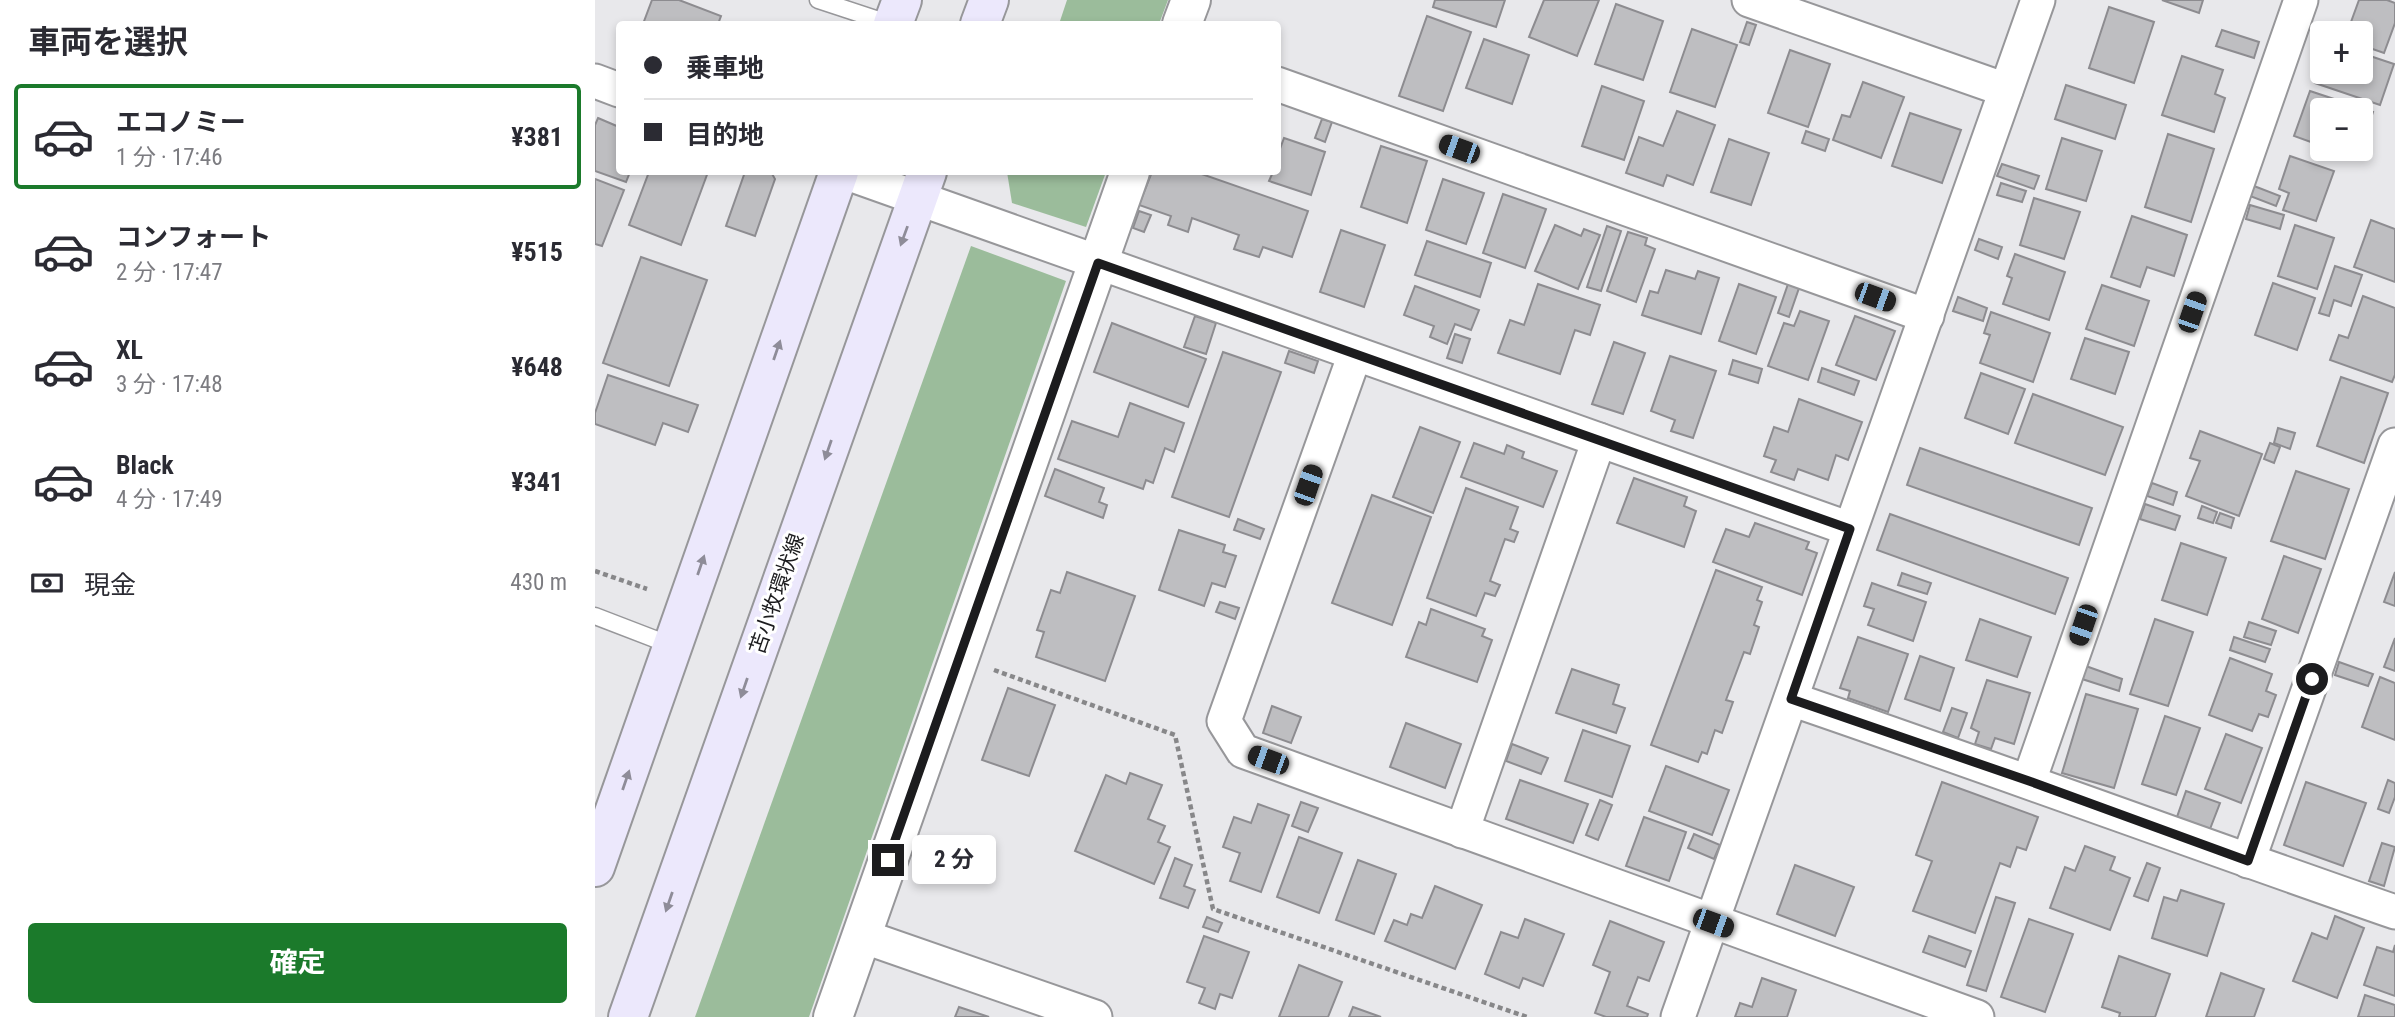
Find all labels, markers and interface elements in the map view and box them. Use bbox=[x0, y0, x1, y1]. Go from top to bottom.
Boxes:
map controls bbox=[2310, 21, 2373, 161]
button: + bbox=[2310, 21, 2373, 84]
text: 車両を選択 bbox=[28, 23, 188, 61]
text: 乗車地 bbox=[686, 53, 764, 83]
button: − bbox=[2310, 98, 2373, 161]
icon: car bbox=[32, 105, 95, 168]
text: エコノミー bbox=[116, 107, 246, 137]
text: 目的地 bbox=[686, 120, 764, 150]
text: ¥381 bbox=[511, 122, 563, 152]
car bbox=[1436, 132, 1483, 166]
text: 1 分 · 17:46 bbox=[116, 144, 223, 171]
icon: car bbox=[32, 220, 95, 283]
text: コンフォート bbox=[116, 222, 271, 252]
one-way arrow bbox=[898, 225, 909, 246]
text: ¥515 bbox=[511, 237, 563, 267]
text: 2 分 · 17:47 bbox=[116, 259, 223, 286]
car bbox=[1852, 280, 1899, 314]
car bbox=[2176, 289, 2209, 335]
icon: car bbox=[32, 335, 95, 398]
text: XL bbox=[116, 335, 143, 365]
one-way arrow bbox=[772, 340, 783, 361]
text: ¥648 bbox=[511, 352, 563, 382]
text: 3 分 · 17:48 bbox=[116, 371, 223, 398]
one-way arrow bbox=[822, 440, 833, 461]
icon: car bbox=[32, 450, 95, 513]
text: Black bbox=[116, 450, 174, 480]
car bbox=[1292, 462, 1325, 508]
text: ¥341 bbox=[511, 467, 563, 497]
text: 4 分 · 17:49 bbox=[116, 486, 223, 513]
street label: 苫小牧環状線 bbox=[745, 531, 809, 657]
one-way arrow bbox=[696, 554, 707, 575]
icon: cash bbox=[28, 564, 66, 602]
text: 430 m bbox=[510, 569, 567, 596]
text: 現金 bbox=[84, 570, 136, 600]
car bbox=[2067, 602, 2100, 648]
route start bbox=[2296, 663, 2328, 695]
one-way arrow bbox=[738, 677, 749, 698]
car bbox=[1245, 743, 1292, 777]
one-way arrow bbox=[621, 769, 632, 790]
callout: 2 分 bbox=[913, 836, 997, 884]
route end bbox=[872, 844, 904, 876]
text: 2 分 bbox=[934, 846, 974, 873]
one-way arrow bbox=[663, 892, 674, 913]
car bbox=[1690, 906, 1737, 940]
button: 確定 bbox=[28, 923, 567, 1003]

